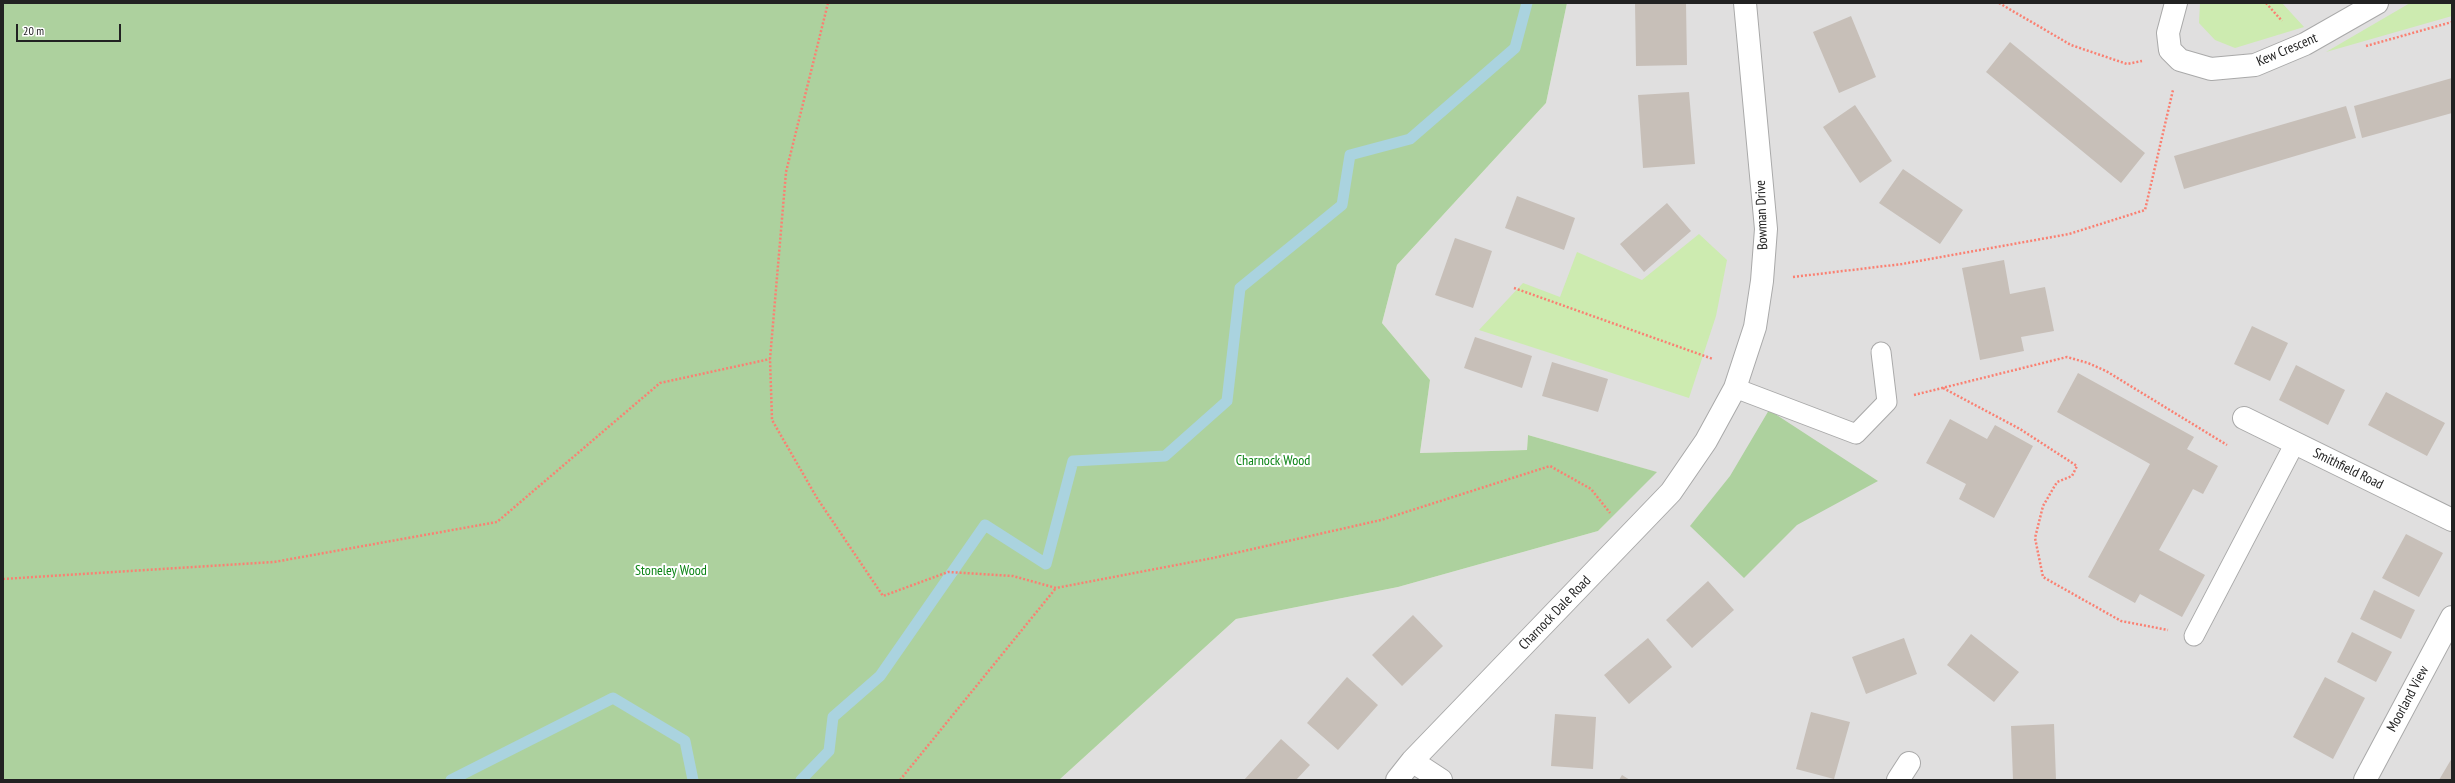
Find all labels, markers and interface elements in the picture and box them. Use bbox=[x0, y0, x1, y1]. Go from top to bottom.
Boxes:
scale bar bbox=[18, 16, 123, 42]
text: 20 m bbox=[23, 23, 44, 38]
street label: Kew Crescent bbox=[2254, 30, 2320, 70]
street label: Bowman Drive bbox=[1752, 180, 1772, 250]
street label: Smithfield Road bbox=[2310, 445, 2386, 493]
park label: Charnock Wood bbox=[1236, 453, 1310, 469]
park label: Stoneley Wood bbox=[635, 563, 707, 579]
street label: Charnock Dale Road bbox=[1515, 572, 1595, 654]
street label: Moorland View bbox=[2384, 663, 2432, 735]

